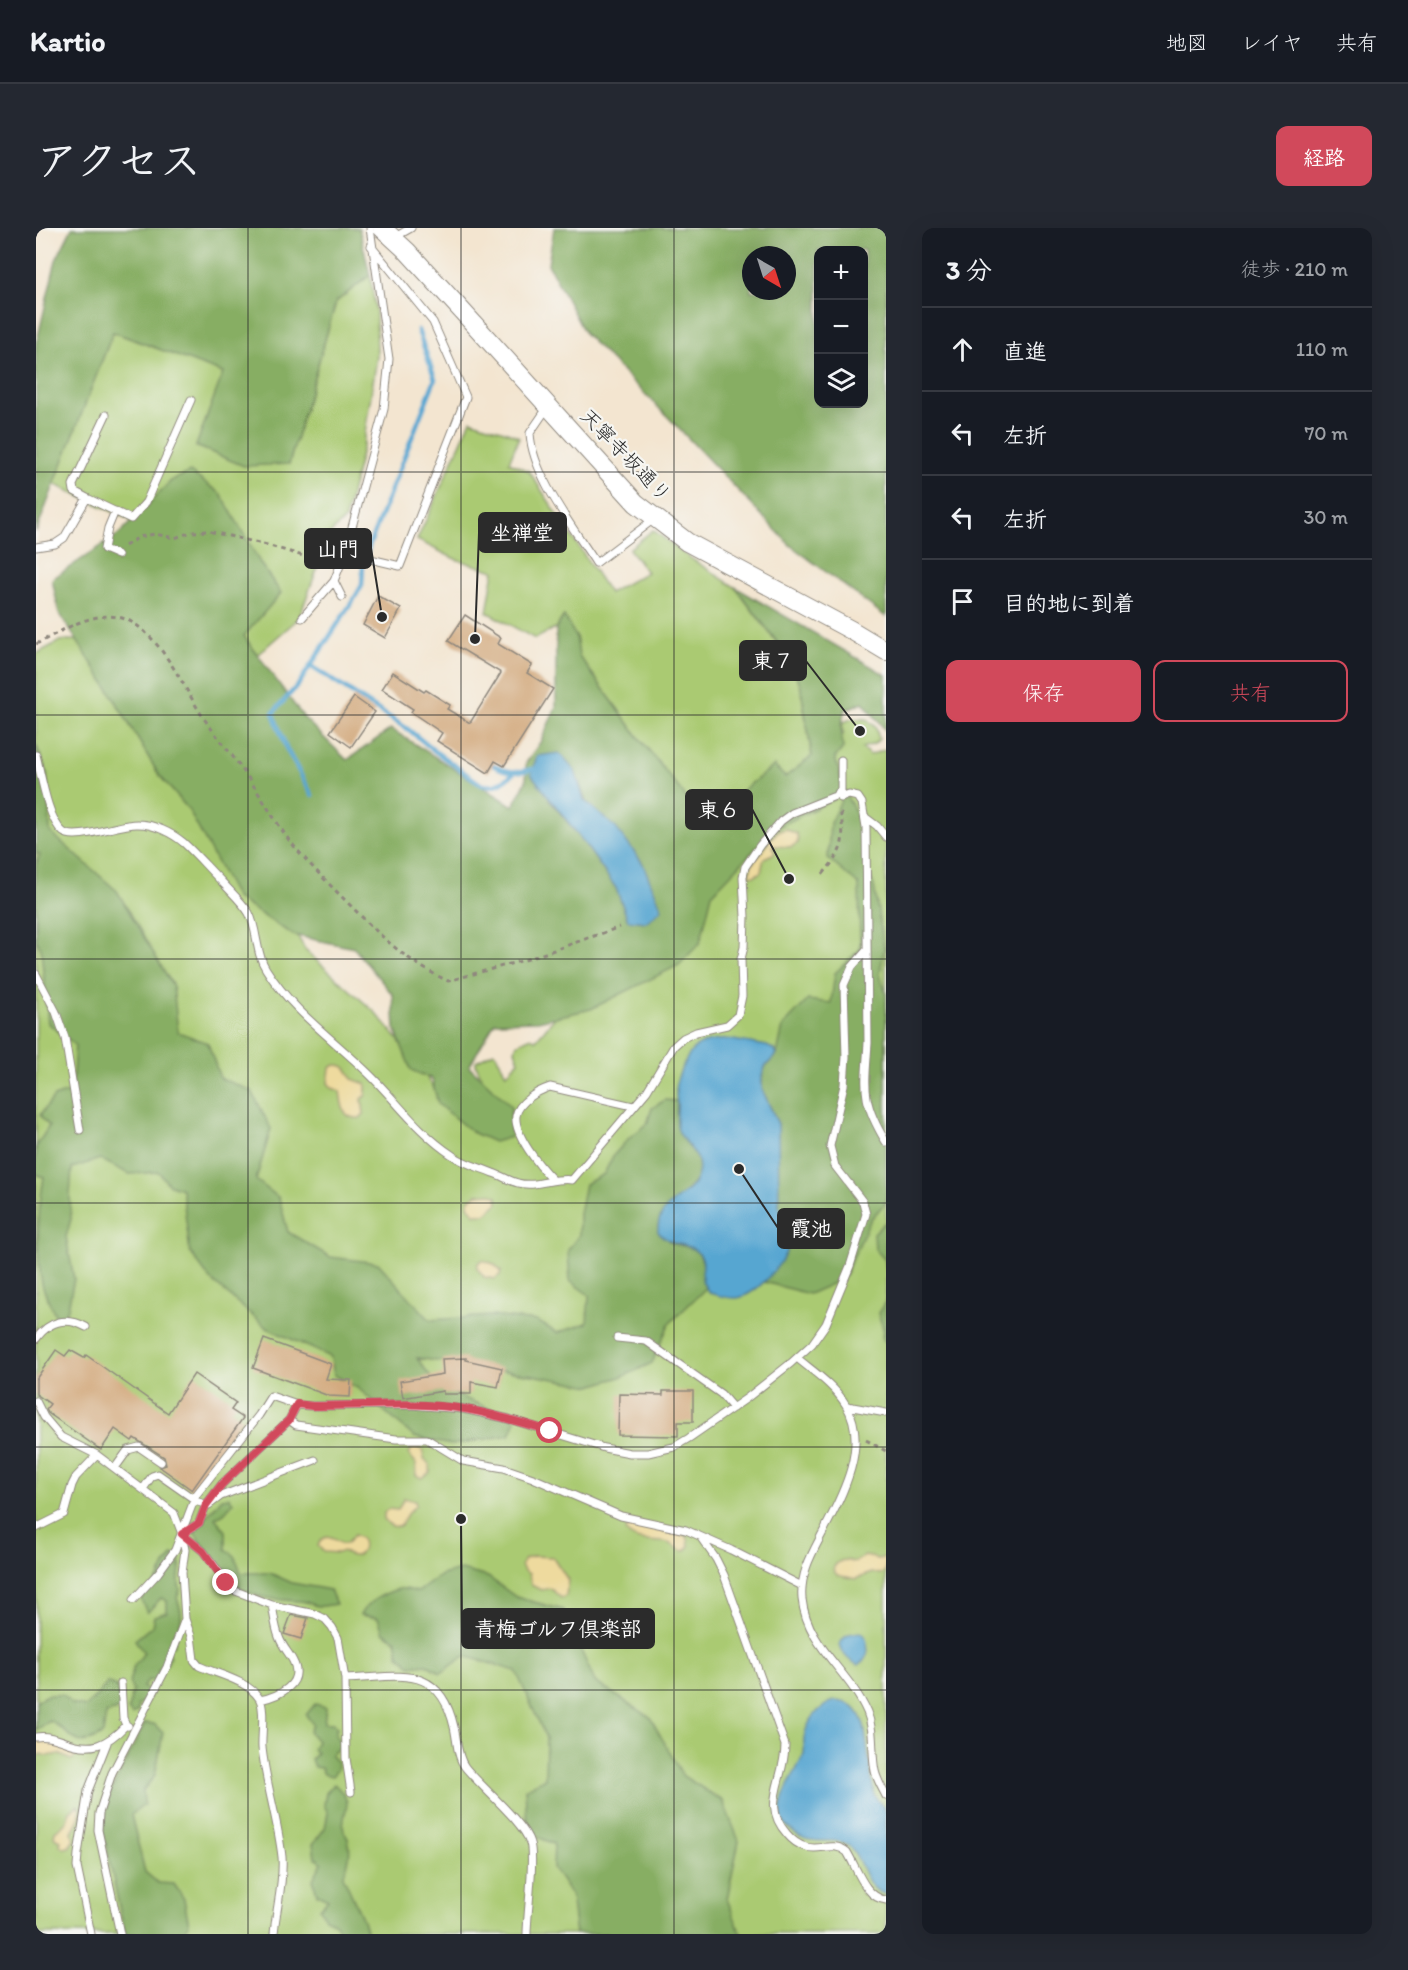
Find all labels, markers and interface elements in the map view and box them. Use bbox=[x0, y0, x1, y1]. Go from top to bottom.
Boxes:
text: Kartio bbox=[30, 24, 105, 58]
text: 地図 bbox=[1166, 30, 1208, 55]
text: レイヤ bbox=[1241, 30, 1303, 55]
text: 共有 bbox=[1336, 30, 1378, 55]
button: 経路 bbox=[1276, 126, 1372, 186]
text: アクセス bbox=[36, 135, 201, 186]
north arrow bbox=[742, 246, 796, 300]
map controls bbox=[814, 246, 868, 408]
button: + bbox=[814, 246, 868, 300]
text: 3 分 bbox=[946, 254, 992, 286]
text: 徒歩 · 210 m bbox=[1241, 257, 1348, 281]
button: − bbox=[814, 300, 868, 354]
icon: ahead bbox=[946, 333, 979, 366]
text: 110 m bbox=[1296, 337, 1348, 361]
text: 直進 bbox=[1003, 338, 1047, 365]
button: layers bbox=[814, 354, 868, 408]
street label: 天寧寺坂通り bbox=[576, 404, 676, 506]
icon: left bbox=[946, 417, 979, 450]
text: 70 m bbox=[1304, 421, 1348, 445]
text: 左折 bbox=[1003, 422, 1047, 449]
icon: left bbox=[946, 501, 979, 534]
text: 30 m bbox=[1303, 505, 1348, 529]
text: 左折 bbox=[1003, 506, 1047, 533]
callout: 坐禅堂 bbox=[479, 513, 566, 552]
text: 坐禅堂 bbox=[491, 520, 554, 545]
callout: 山門 bbox=[305, 529, 371, 568]
text: 山門 bbox=[317, 536, 359, 561]
icon: arrive bbox=[946, 585, 979, 618]
text: 目的地に到着 bbox=[1003, 590, 1135, 617]
callout: 東７ bbox=[740, 641, 806, 680]
text: 東７ bbox=[752, 648, 794, 673]
button: 保存 bbox=[946, 660, 1141, 722]
button: 共有 bbox=[1153, 660, 1348, 722]
callout: 東６ bbox=[686, 790, 752, 829]
text: 東６ bbox=[698, 797, 740, 822]
callout: 霞池 bbox=[778, 1209, 844, 1248]
text: 霞池 bbox=[790, 1216, 832, 1241]
route start bbox=[536, 1417, 562, 1443]
route end bbox=[212, 1569, 238, 1595]
callout: 青梅ゴルフ倶楽部 bbox=[462, 1609, 654, 1648]
text: 青梅ゴルフ倶楽部 bbox=[474, 1616, 642, 1641]

